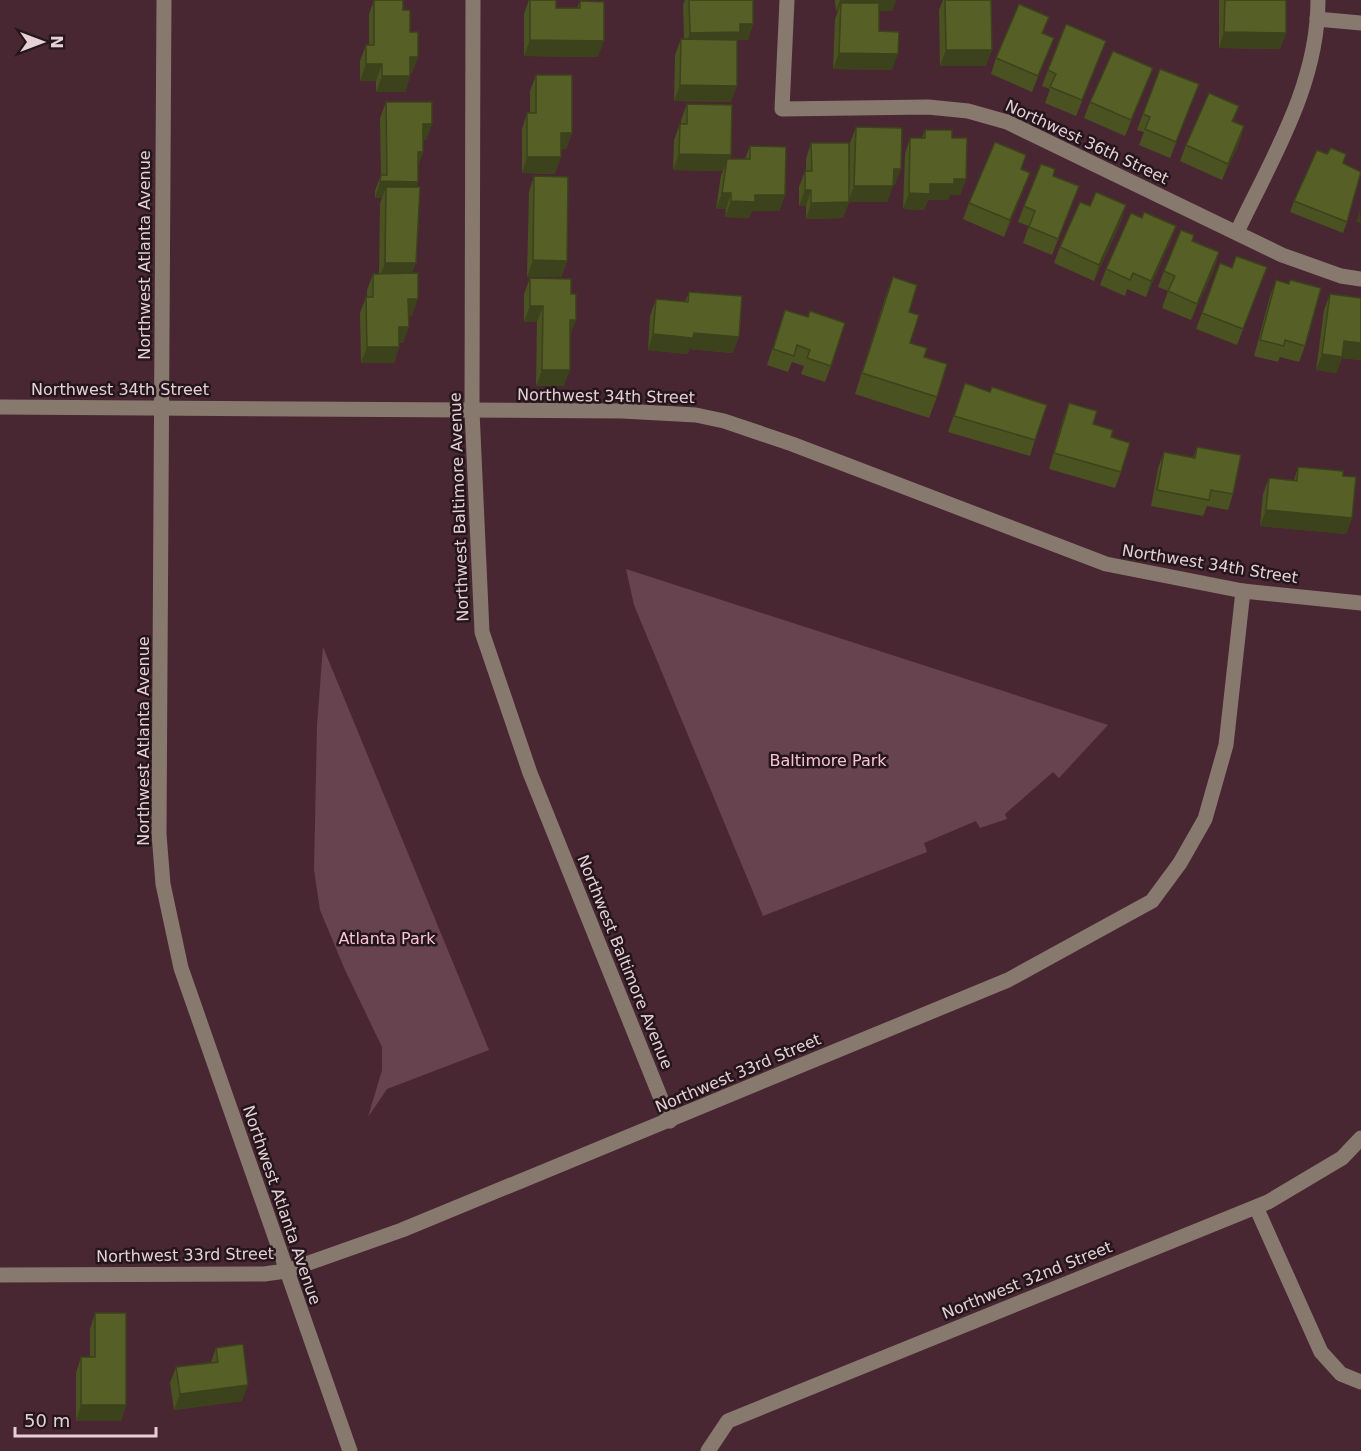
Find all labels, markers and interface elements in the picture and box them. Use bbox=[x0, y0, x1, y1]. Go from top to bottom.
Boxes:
north arrow bbox=[12, 12, 72, 72]
text: N bbox=[47, 35, 66, 49]
street label: Northwest 36th Street bbox=[1002, 96, 1172, 188]
street label: Northwest Atlanta Avenue bbox=[135, 150, 154, 360]
street label: Northwest 34th Street bbox=[31, 380, 209, 399]
street label: Northwest 34th Street bbox=[517, 385, 695, 407]
street label: Northwest Baltimore Avenue bbox=[446, 392, 472, 622]
street label: Northwest 34th Street bbox=[1121, 541, 1299, 587]
street label: Northwest Atlanta Avenue bbox=[134, 636, 153, 846]
park label: Baltimore Park bbox=[769, 751, 887, 770]
street label: Northwest Baltimore Avenue bbox=[573, 852, 677, 1072]
park label: Atlanta Park bbox=[338, 929, 436, 948]
street label: Northwest 33rd Street bbox=[652, 1030, 824, 1116]
street label: Northwest Atlanta Avenue bbox=[239, 1103, 325, 1307]
street label: Northwest 32nd Street bbox=[939, 1237, 1115, 1323]
street label: Northwest 33rd Street bbox=[96, 1244, 274, 1266]
scale bar bbox=[15, 1400, 156, 1438]
text: 50 m bbox=[24, 1410, 70, 1431]

